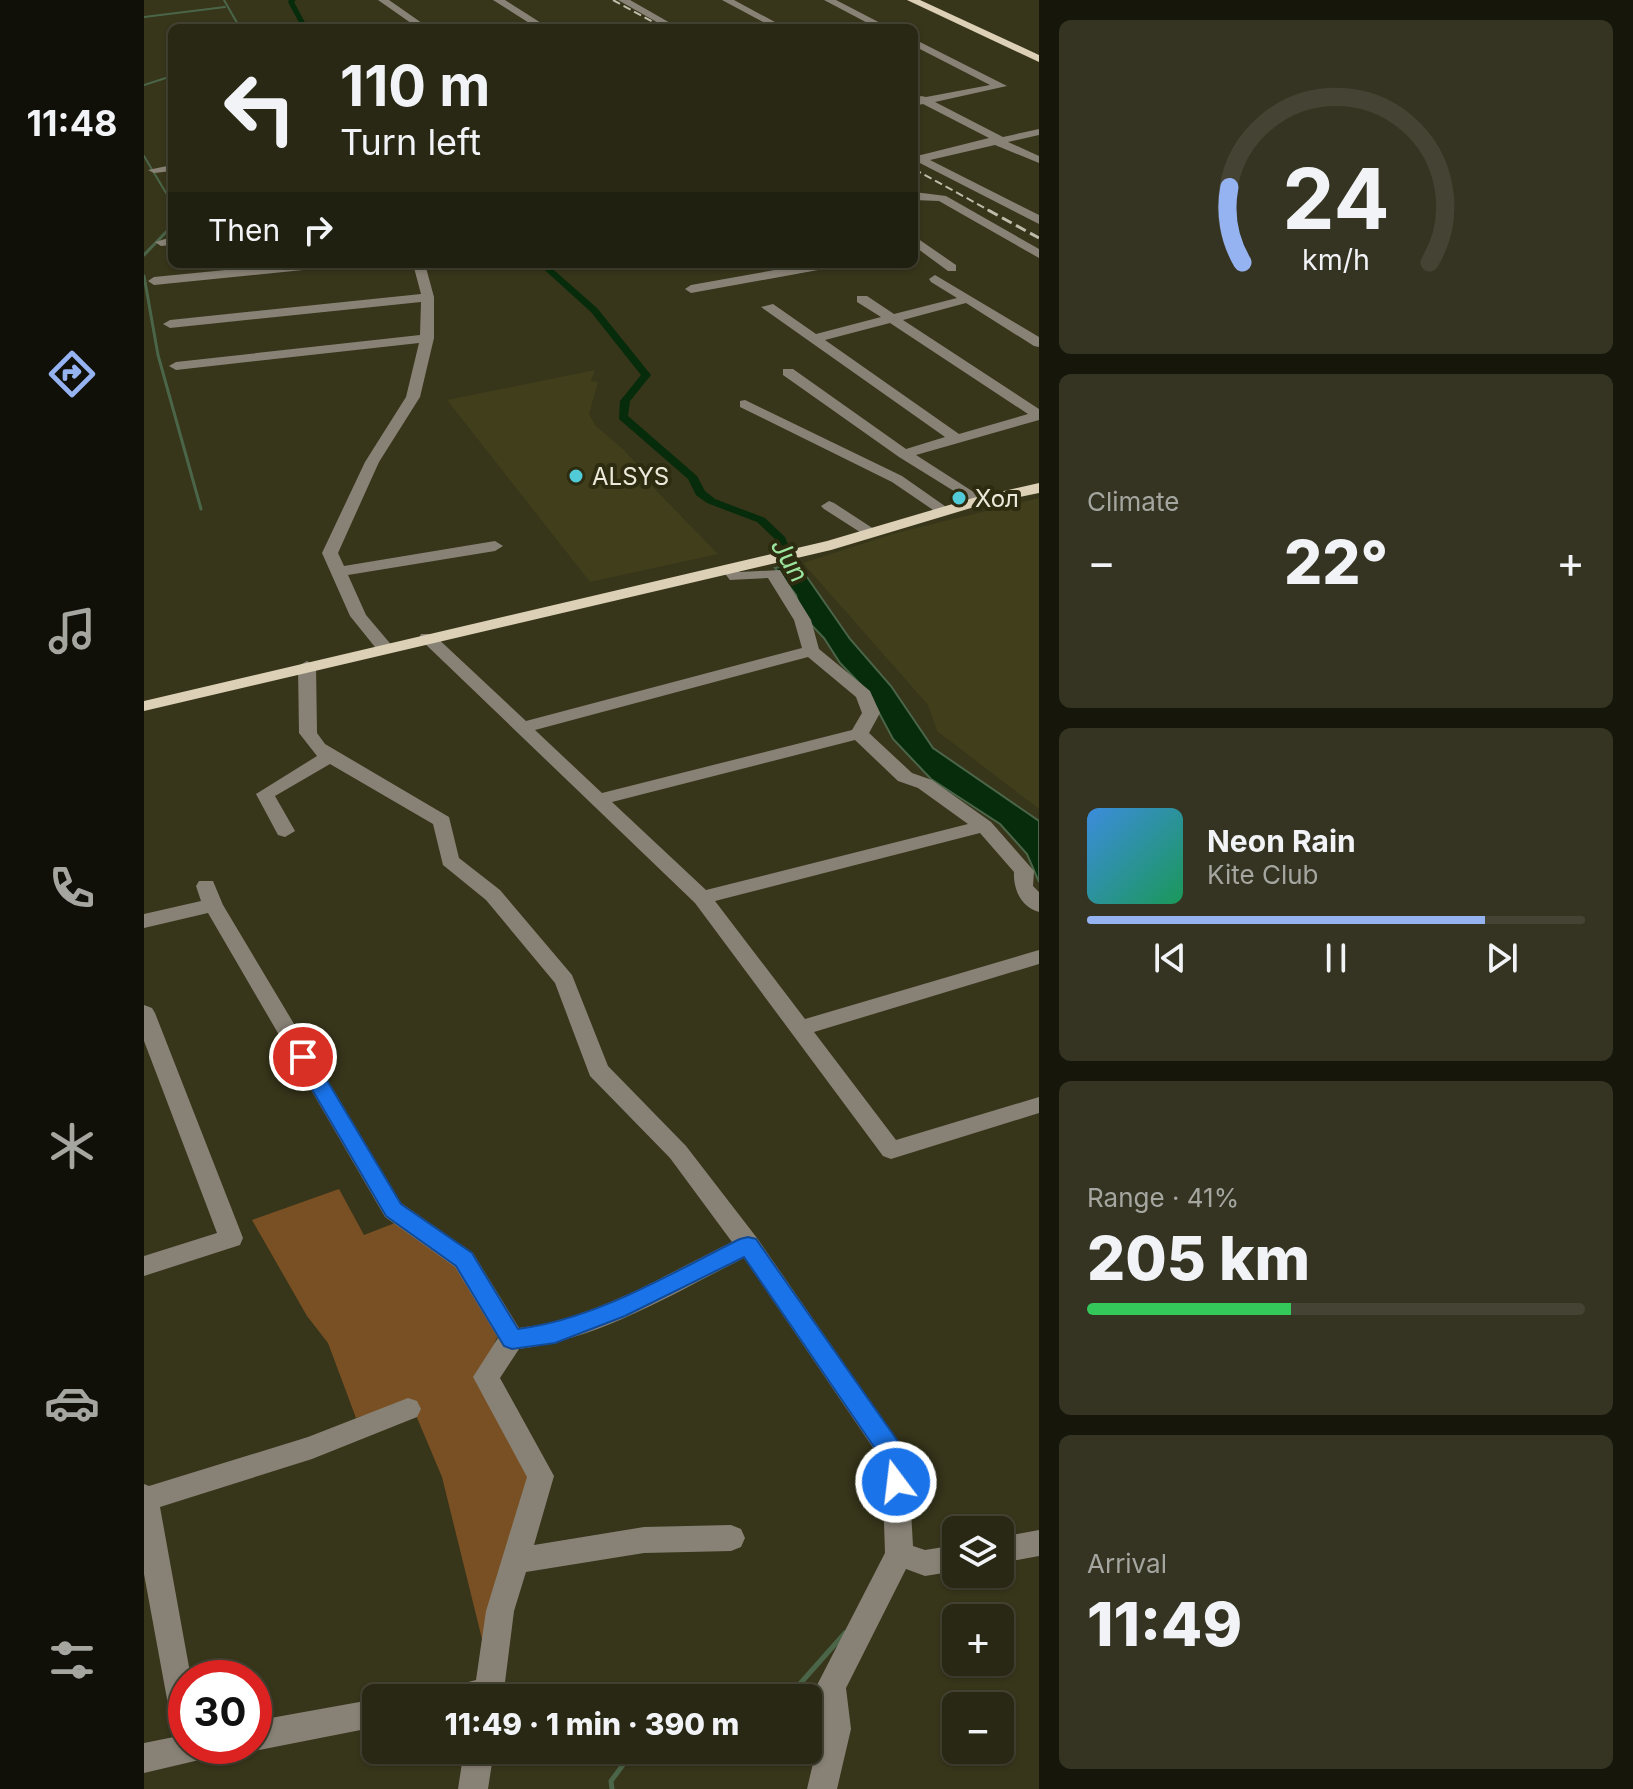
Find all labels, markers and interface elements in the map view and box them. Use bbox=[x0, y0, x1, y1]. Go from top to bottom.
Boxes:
text: 110 m bbox=[340, 52, 490, 120]
icon: left bbox=[208, 56, 312, 160]
text: 11:48 bbox=[27, 101, 117, 145]
text: Turn left bbox=[340, 120, 481, 164]
text: 24 bbox=[1282, 147, 1390, 248]
icon: right bbox=[296, 208, 340, 252]
text: Then bbox=[208, 212, 280, 248]
text: km/h bbox=[1302, 242, 1370, 277]
icon: directions bbox=[44, 346, 100, 402]
place label: ALSYS bbox=[592, 462, 669, 491]
marker: ALSYS bbox=[567, 467, 585, 485]
place label: Хол bbox=[975, 484, 1019, 513]
text: Climate bbox=[1087, 486, 1179, 517]
marker: Хол bbox=[950, 489, 968, 507]
text: 22° bbox=[1284, 526, 1388, 598]
water label: Jun bbox=[765, 532, 815, 588]
text: − bbox=[1087, 535, 1116, 589]
text: + bbox=[1556, 535, 1585, 589]
icon: music bbox=[44, 603, 100, 659]
text: Neon Rain bbox=[1207, 823, 1356, 859]
text: Kite Club bbox=[1207, 859, 1318, 890]
icon: phone bbox=[44, 860, 100, 916]
icon: previous bbox=[1148, 936, 1192, 980]
icon: pause bbox=[1314, 936, 1358, 980]
icon: next bbox=[1480, 936, 1524, 980]
pin bbox=[269, 1023, 337, 1091]
icon: arrive bbox=[281, 1035, 325, 1079]
icon: climate bbox=[44, 1118, 100, 1174]
text: Range · 41% bbox=[1087, 1182, 1239, 1213]
text: 205 km bbox=[1087, 1222, 1310, 1294]
icon: car bbox=[44, 1375, 100, 1431]
position arrow bbox=[854, 1440, 938, 1524]
map controls bbox=[942, 1516, 1014, 1764]
button: layers bbox=[942, 1516, 1014, 1588]
text: Arrival bbox=[1087, 1548, 1167, 1579]
text: 11:49 bbox=[1087, 1588, 1242, 1660]
button: + bbox=[942, 1604, 1014, 1676]
icon: filters bbox=[44, 1632, 100, 1688]
speed limit sign: 30 bbox=[168, 1660, 272, 1764]
button: − bbox=[942, 1692, 1014, 1764]
text: 11:49 · 1 min · 390 m bbox=[445, 1706, 739, 1742]

